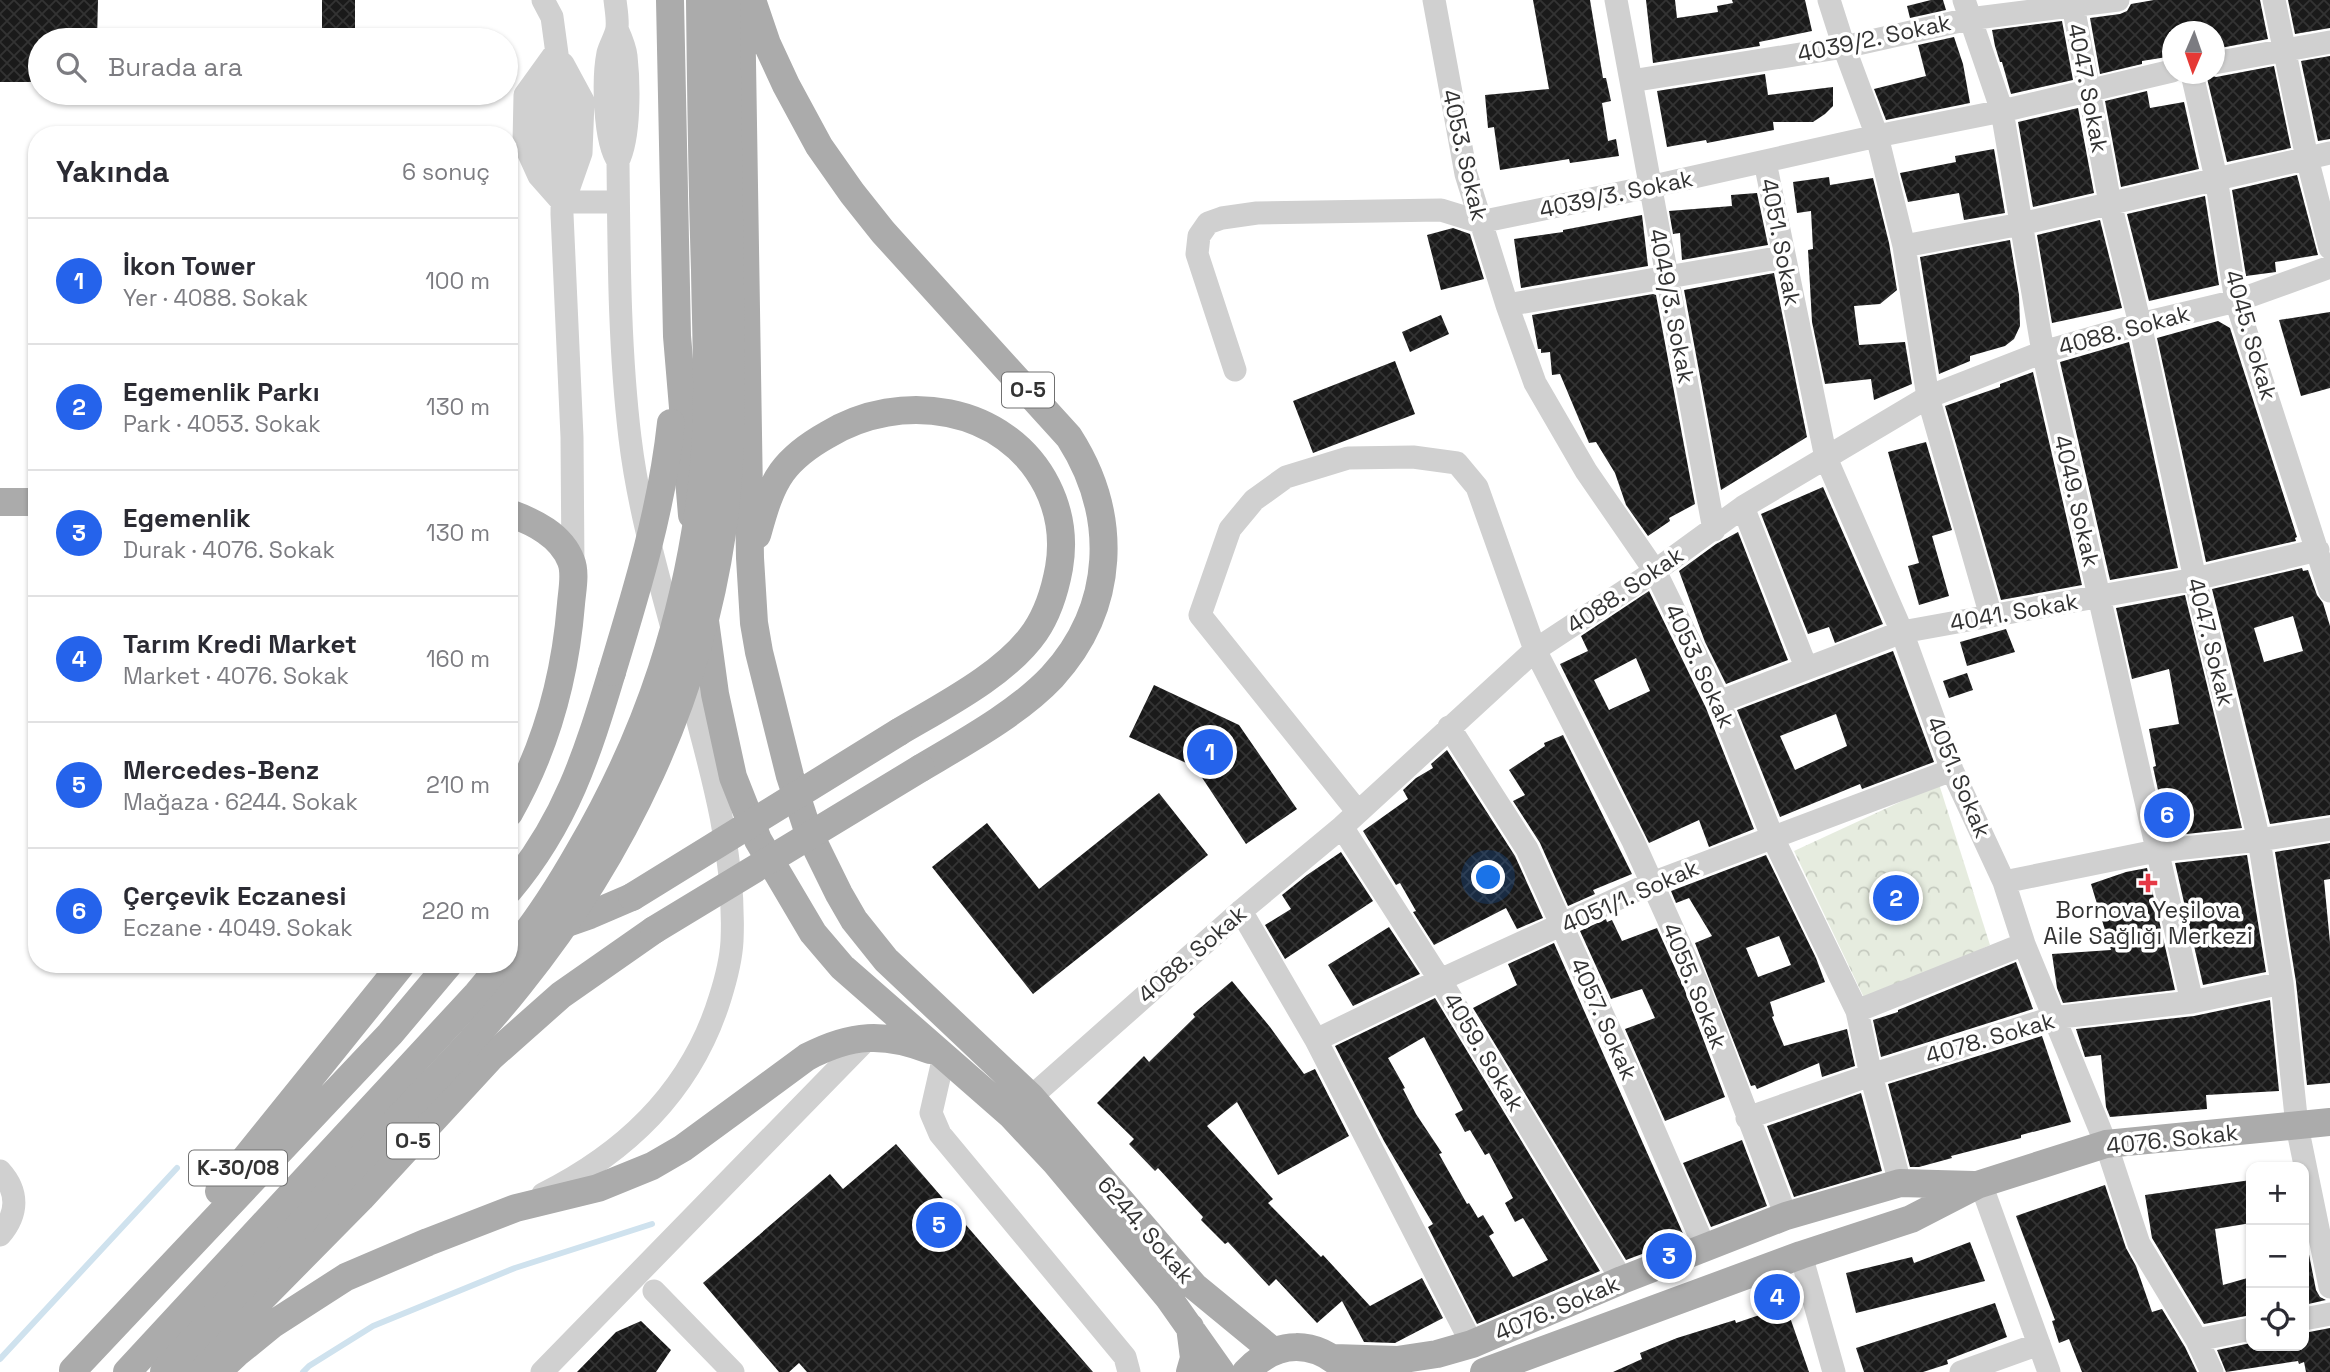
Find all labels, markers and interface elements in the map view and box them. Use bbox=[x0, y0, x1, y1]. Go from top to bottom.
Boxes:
street label: 4039/2. Sokak bbox=[1794, 7, 1954, 69]
street label: 4047. Sokak bbox=[2061, 21, 2115, 155]
north arrow bbox=[2162, 21, 2225, 84]
search box bbox=[28, 28, 518, 105]
icon: search bbox=[52, 48, 90, 86]
text: Burada ara bbox=[108, 50, 243, 84]
street label: 4053. Sokak bbox=[1435, 86, 1495, 224]
text: Yakında bbox=[56, 152, 169, 191]
text: 6 sonuç bbox=[402, 157, 490, 187]
street label: 4039/3. Sokak bbox=[1536, 163, 1696, 225]
street label: 4051. Sokak bbox=[1754, 176, 1808, 308]
street label: 4049/3. Sokak bbox=[1642, 226, 1702, 386]
text: İkon Tower bbox=[123, 249, 256, 283]
text: 1 bbox=[74, 266, 84, 296]
text: 100 m bbox=[425, 266, 490, 296]
street label: 4045. Sokak bbox=[2218, 266, 2284, 404]
text: Yer · 4088. Sokak bbox=[123, 283, 308, 313]
street label: 4088. Sokak bbox=[2055, 298, 2193, 362]
road number: O-5 bbox=[1002, 372, 1054, 408]
text: Egemenlik Parkı bbox=[123, 375, 320, 409]
text: 2 bbox=[72, 392, 86, 422]
text: 130 m bbox=[426, 392, 490, 422]
text: Park · 4053. Sokak bbox=[123, 409, 321, 439]
street label: 4049. Sokak bbox=[2047, 432, 2107, 570]
text: Egemenlik bbox=[123, 501, 251, 535]
text: 3 bbox=[72, 518, 86, 548]
text: 130 m bbox=[426, 518, 490, 548]
text: Durak · 4076. Sokak bbox=[123, 535, 335, 565]
street label: 4088. Sokak bbox=[1561, 540, 1689, 640]
street label: 4047. Sokak bbox=[2181, 575, 2241, 709]
street label: 4041. Sokak bbox=[1948, 586, 2080, 638]
street label: 4053. Sokak bbox=[1658, 599, 1742, 733]
text: Tarım Kredi Market bbox=[123, 627, 357, 661]
text: 4 bbox=[72, 644, 86, 674]
text: 160 m bbox=[426, 644, 490, 674]
text: Market · 4076. Sokak bbox=[123, 661, 349, 691]
street label: 4051. Sokak bbox=[1920, 712, 1998, 842]
pin: 1 bbox=[1187, 726, 1233, 778]
text: Mercedes-Benz bbox=[123, 753, 319, 787]
text: 5 bbox=[72, 770, 86, 800]
text: 210 m bbox=[426, 770, 490, 800]
text: Mağaza · 6244. Sokak bbox=[123, 787, 358, 817]
pin: 6 bbox=[2144, 789, 2190, 841]
street label: 4051/1. Sokak bbox=[1557, 852, 1703, 940]
your location bbox=[1471, 860, 1505, 894]
pin: 2 bbox=[1873, 872, 1919, 924]
marker: Bornova Yeşilova Aile Sağlığı Merkezi bbox=[2138, 873, 2158, 893]
text: Çerçevik Eczanesi bbox=[123, 879, 346, 913]
place label: Bornova Yeşilova Aile Sağlığı Merkezi bbox=[2043, 895, 2253, 951]
text: 6 bbox=[72, 896, 86, 926]
text: 220 m bbox=[422, 896, 490, 926]
street label: 4088. Sokak bbox=[1131, 898, 1253, 1010]
text: Eczane · 4049. Sokak bbox=[123, 913, 353, 943]
street label: 4055. Sokak bbox=[1656, 918, 1734, 1054]
street label: 4057. Sokak bbox=[1564, 953, 1644, 1085]
street label: 4059. Sokak bbox=[1437, 987, 1531, 1117]
street label: 4078. Sokak bbox=[1922, 1005, 2058, 1071]
street label: 4076. Sokak bbox=[2105, 1117, 2239, 1161]
road number: O-5 bbox=[387, 1124, 439, 1158]
road number: K-30/08 bbox=[189, 1150, 287, 1186]
map controls bbox=[2246, 1162, 2309, 1351]
button: + bbox=[2246, 1162, 2309, 1225]
street label: 6244. Sokak bbox=[1091, 1170, 1201, 1290]
pin: 5 bbox=[916, 1199, 962, 1251]
button: − bbox=[2246, 1225, 2309, 1288]
pin: 3 bbox=[1646, 1230, 1692, 1282]
street label: 4076. Sokak bbox=[1490, 1268, 1624, 1348]
pin: 4 bbox=[1754, 1271, 1800, 1323]
button: locate bbox=[2246, 1288, 2309, 1351]

